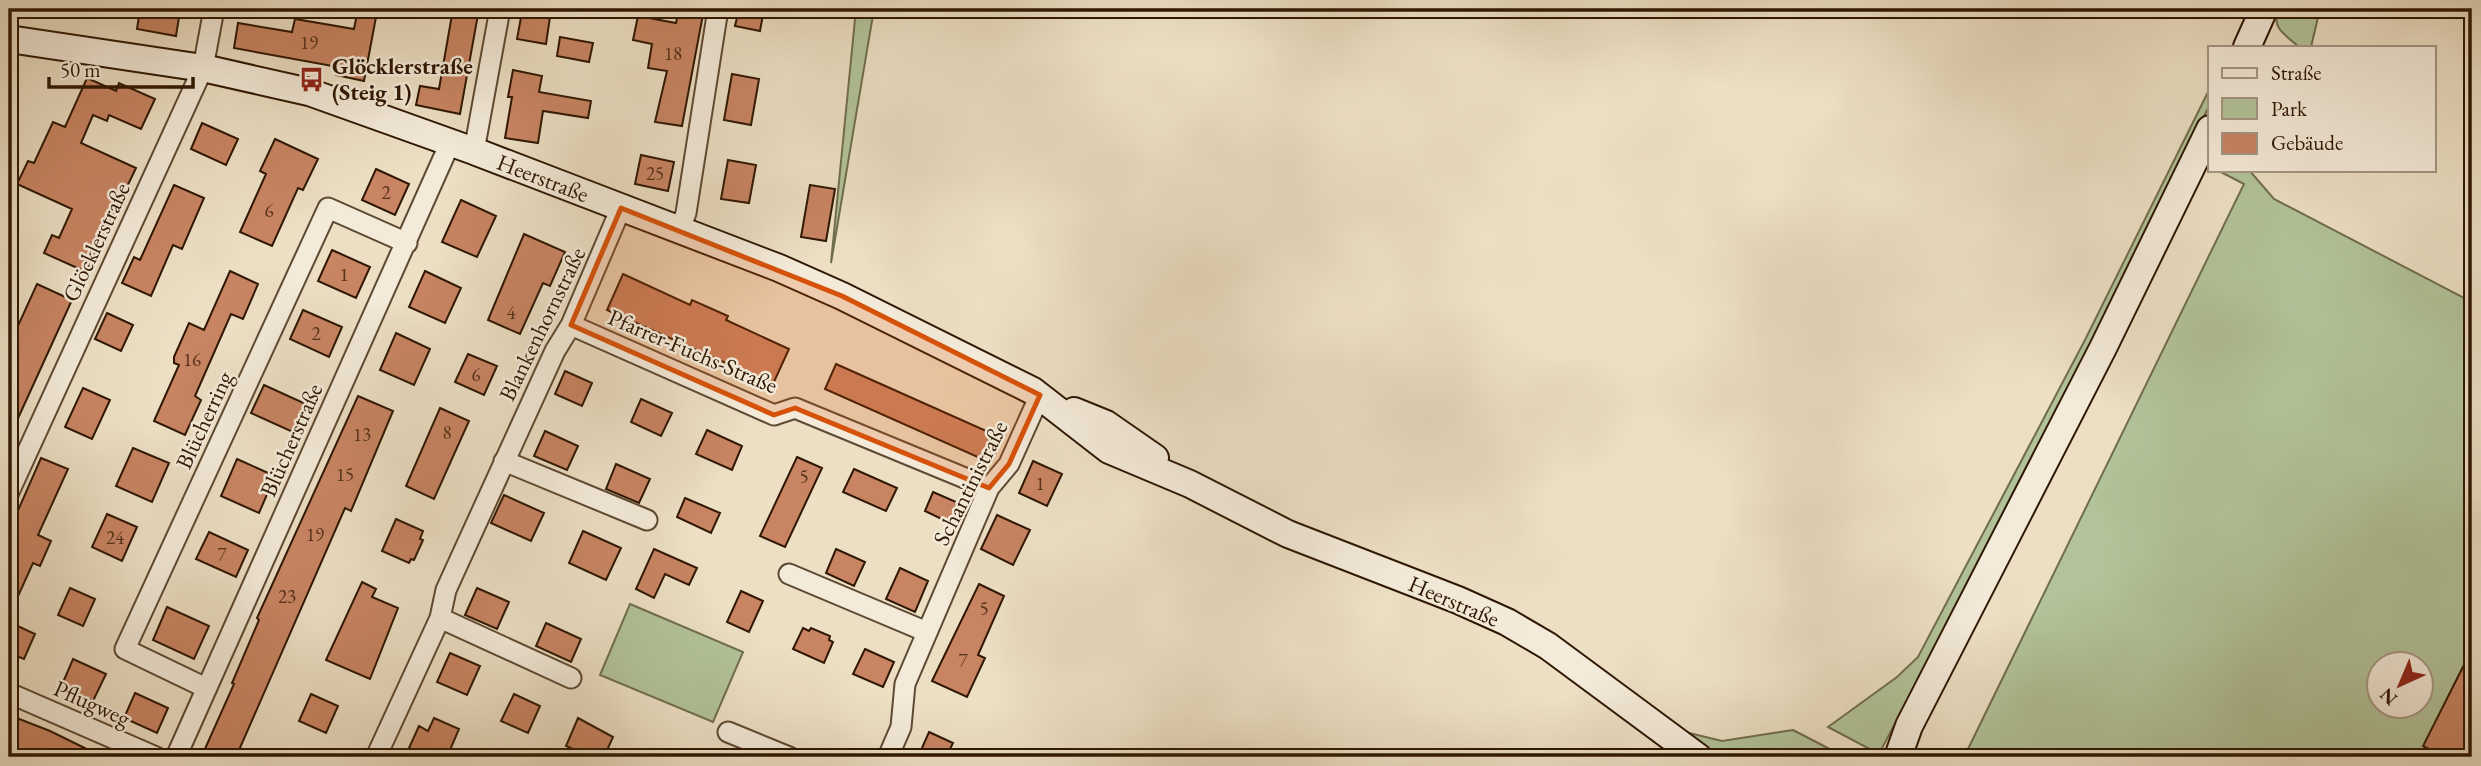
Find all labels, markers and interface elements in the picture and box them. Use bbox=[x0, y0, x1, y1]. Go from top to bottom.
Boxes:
house number: 19 bbox=[300, 30, 318, 55]
house number: 18 bbox=[664, 41, 682, 66]
scale bar bbox=[49, 46, 192, 90]
legend bbox=[2208, 46, 2436, 172]
place label: Glöcklerstraße (Steig 1) bbox=[332, 51, 473, 107]
text: 50 m bbox=[60, 56, 101, 83]
text: Straße bbox=[2271, 59, 2322, 86]
bus stop icon: Glöcklerstraße (Steig 1) bbox=[298, 65, 326, 93]
text: Park bbox=[2271, 95, 2308, 122]
text: Gebäude bbox=[2271, 129, 2343, 156]
street label: Heerstraße bbox=[493, 147, 593, 209]
house number: 25 bbox=[646, 161, 664, 186]
street label: Glöcklerstraße bbox=[55, 178, 137, 306]
house number: 2 bbox=[381, 180, 391, 205]
house number: 6 bbox=[264, 198, 274, 223]
street label: Blankenhornstraße bbox=[492, 242, 592, 406]
house number: 1 bbox=[339, 262, 349, 287]
house number: 4 bbox=[506, 300, 516, 325]
street label: Pfarrer-Fuchs-Straße bbox=[604, 302, 782, 400]
house number: 2 bbox=[311, 321, 321, 346]
house number: 16 bbox=[183, 347, 201, 372]
house number: 6 bbox=[471, 362, 481, 387]
street label: Blücherring bbox=[168, 365, 240, 474]
street label: Blücherstraße bbox=[253, 379, 329, 501]
street label: Schantinistraße bbox=[926, 416, 1014, 550]
house number: 8 bbox=[442, 420, 452, 445]
house number: 13 bbox=[353, 422, 371, 447]
house number: 15 bbox=[336, 462, 354, 487]
house number: 5 bbox=[799, 464, 809, 489]
house number: 1 bbox=[1035, 471, 1045, 496]
house number: 19 bbox=[306, 522, 324, 547]
house number: 24 bbox=[106, 525, 125, 550]
house number: 7 bbox=[217, 542, 227, 567]
street label: Heerstraße bbox=[1404, 568, 1504, 634]
house number: 23 bbox=[278, 584, 296, 609]
house number: 5 bbox=[979, 596, 989, 621]
house number: 7 bbox=[958, 648, 968, 673]
north arrow bbox=[2366, 650, 2436, 720]
street label: Pflugweg bbox=[49, 673, 136, 734]
text: N bbox=[2374, 682, 2403, 711]

